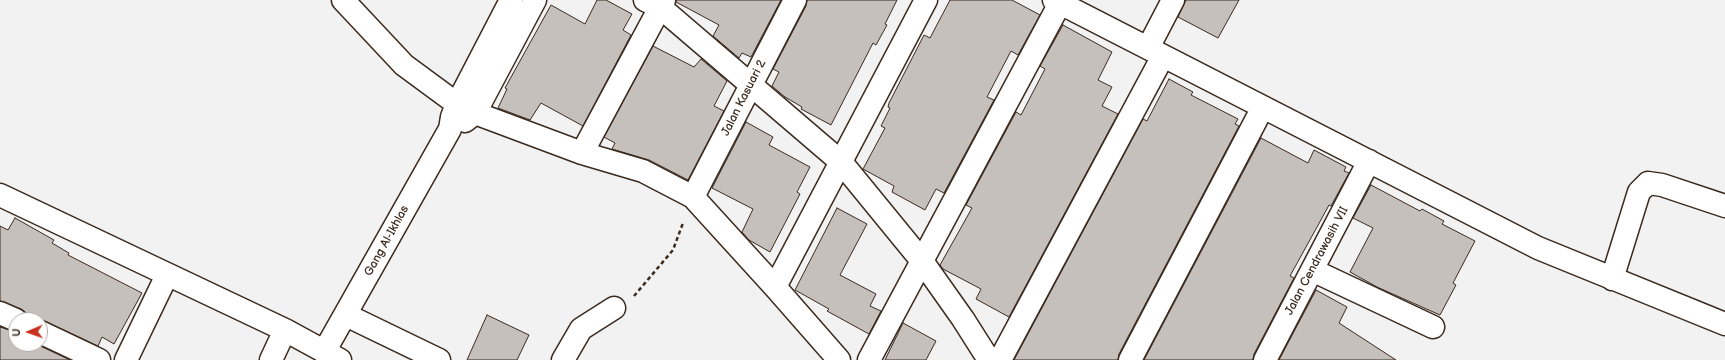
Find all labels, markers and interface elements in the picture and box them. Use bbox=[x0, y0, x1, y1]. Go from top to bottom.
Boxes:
street label: Jalan Kasuari 2 bbox=[719, 58, 769, 138]
street label: Gang Al-Ikhlas bbox=[362, 203, 412, 279]
street label: Jalan Cendrawasih VII bbox=[1282, 204, 1352, 318]
north arrow bbox=[8, 312, 48, 352]
text: U bbox=[10, 328, 23, 337]

